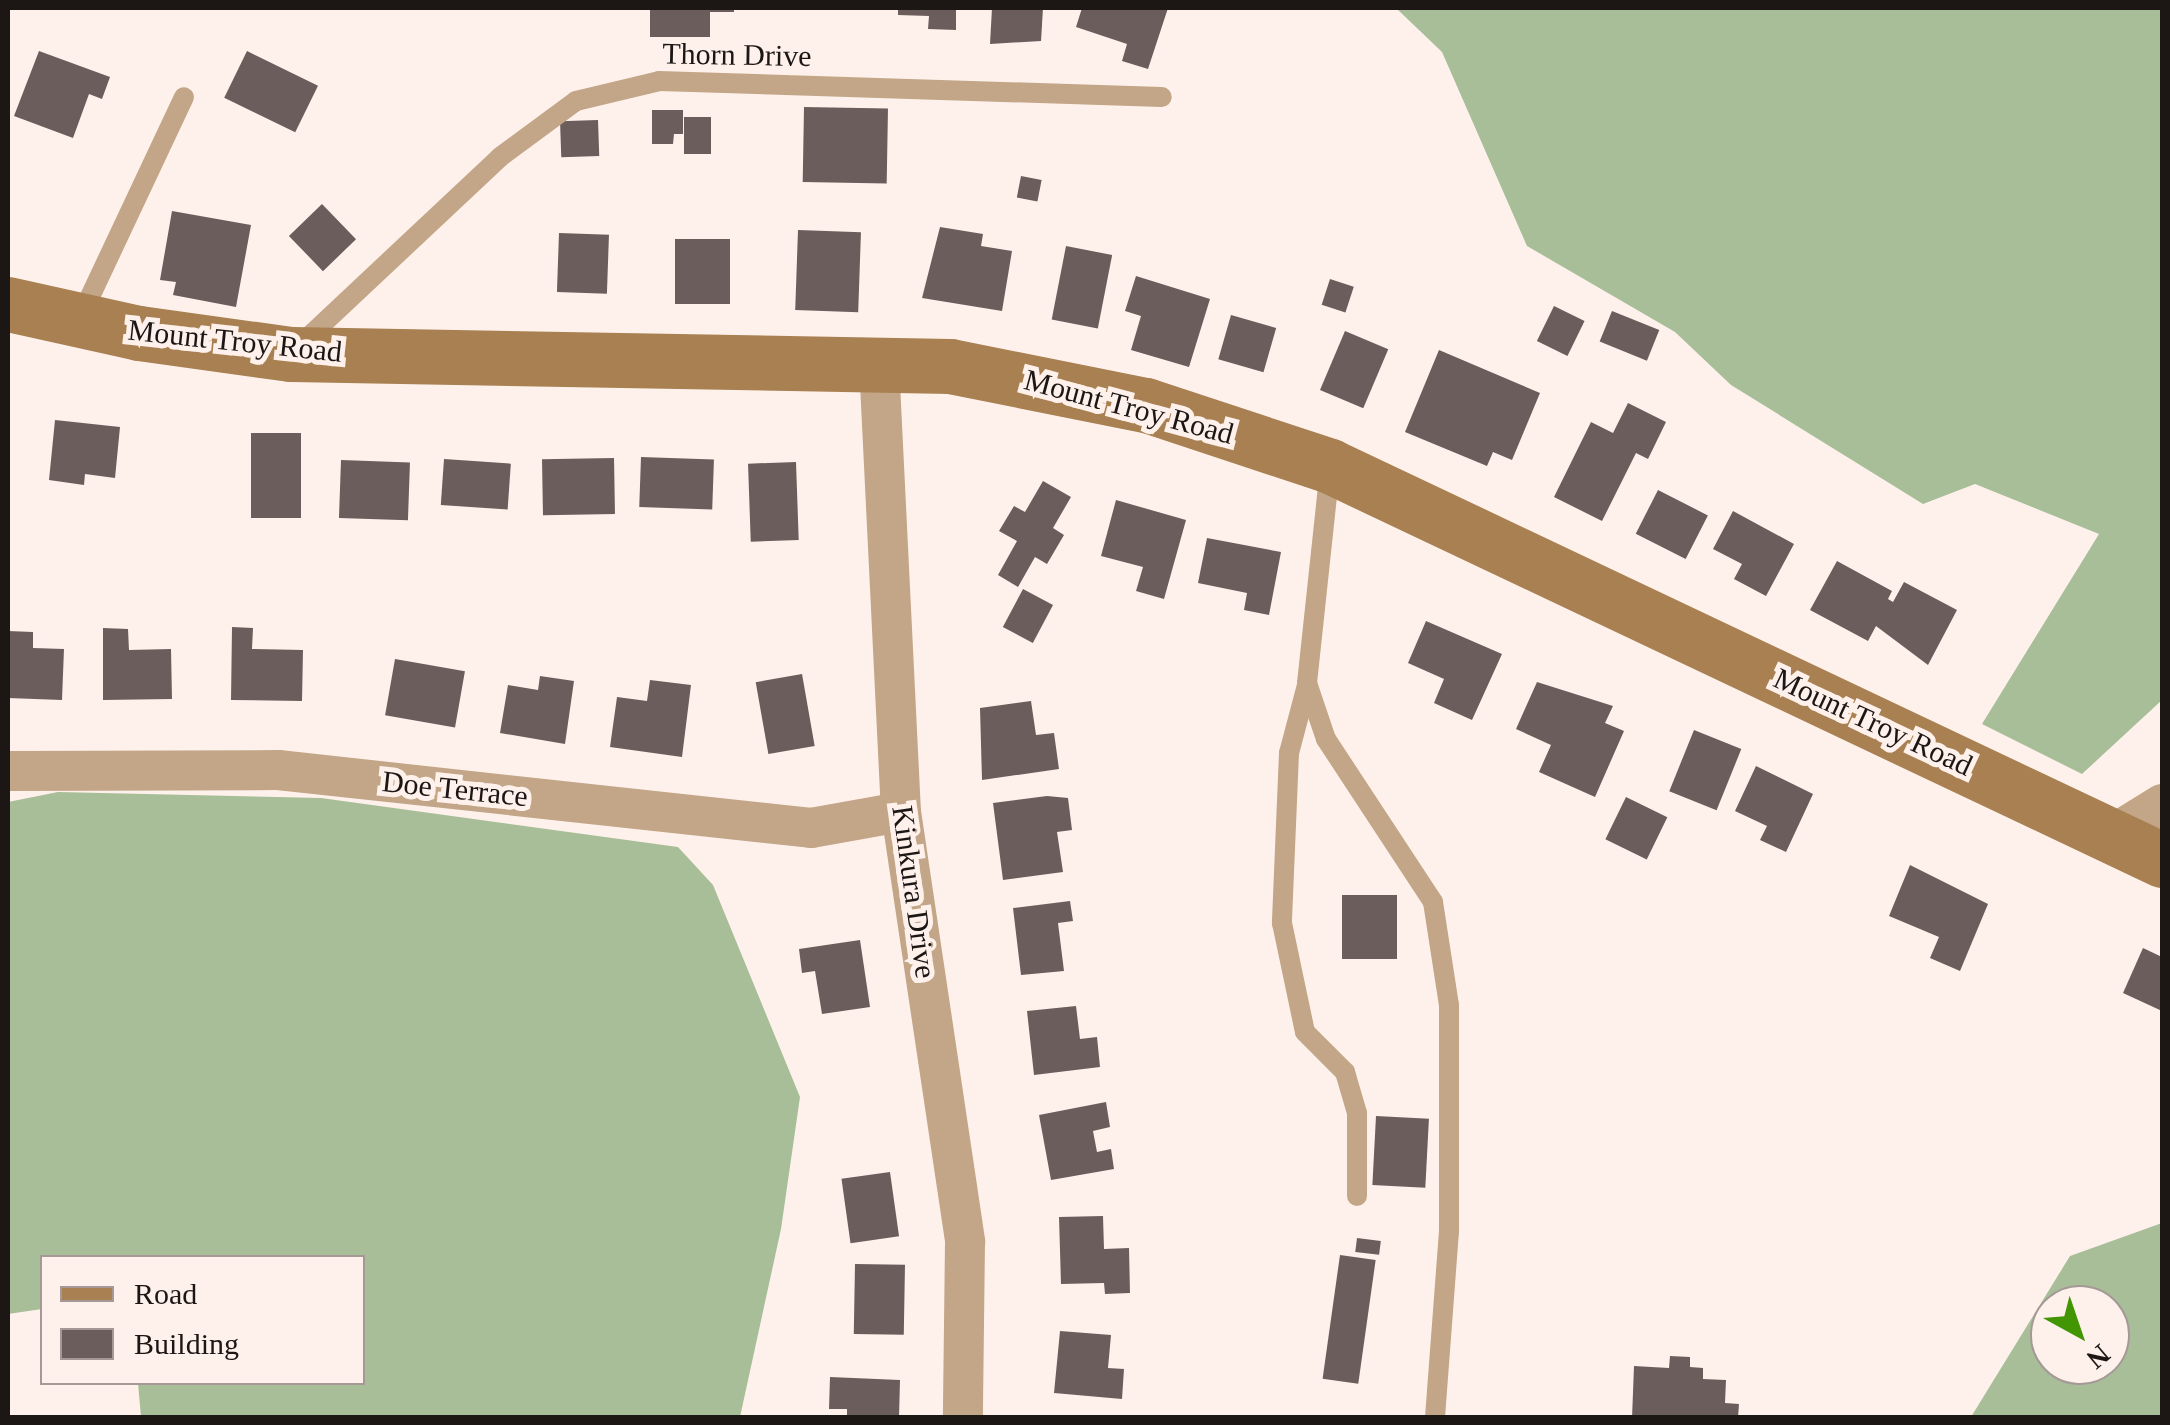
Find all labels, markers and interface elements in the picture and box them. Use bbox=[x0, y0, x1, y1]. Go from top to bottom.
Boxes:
street label: Thorn Drive bbox=[662, 36, 812, 74]
street label: Mount Troy Road bbox=[126, 312, 344, 370]
street label: Mount Troy Road bbox=[1020, 362, 1238, 452]
street label: Mount Troy Road bbox=[1768, 660, 1978, 784]
street label: Doe Terrace bbox=[380, 763, 530, 815]
street label: Kinkura Drive bbox=[884, 803, 944, 981]
legend bbox=[40, 1255, 365, 1385]
text: Road bbox=[134, 1277, 197, 1310]
north arrow bbox=[2030, 1285, 2130, 1385]
text: Building bbox=[134, 1327, 239, 1360]
text: N bbox=[2081, 1338, 2116, 1375]

